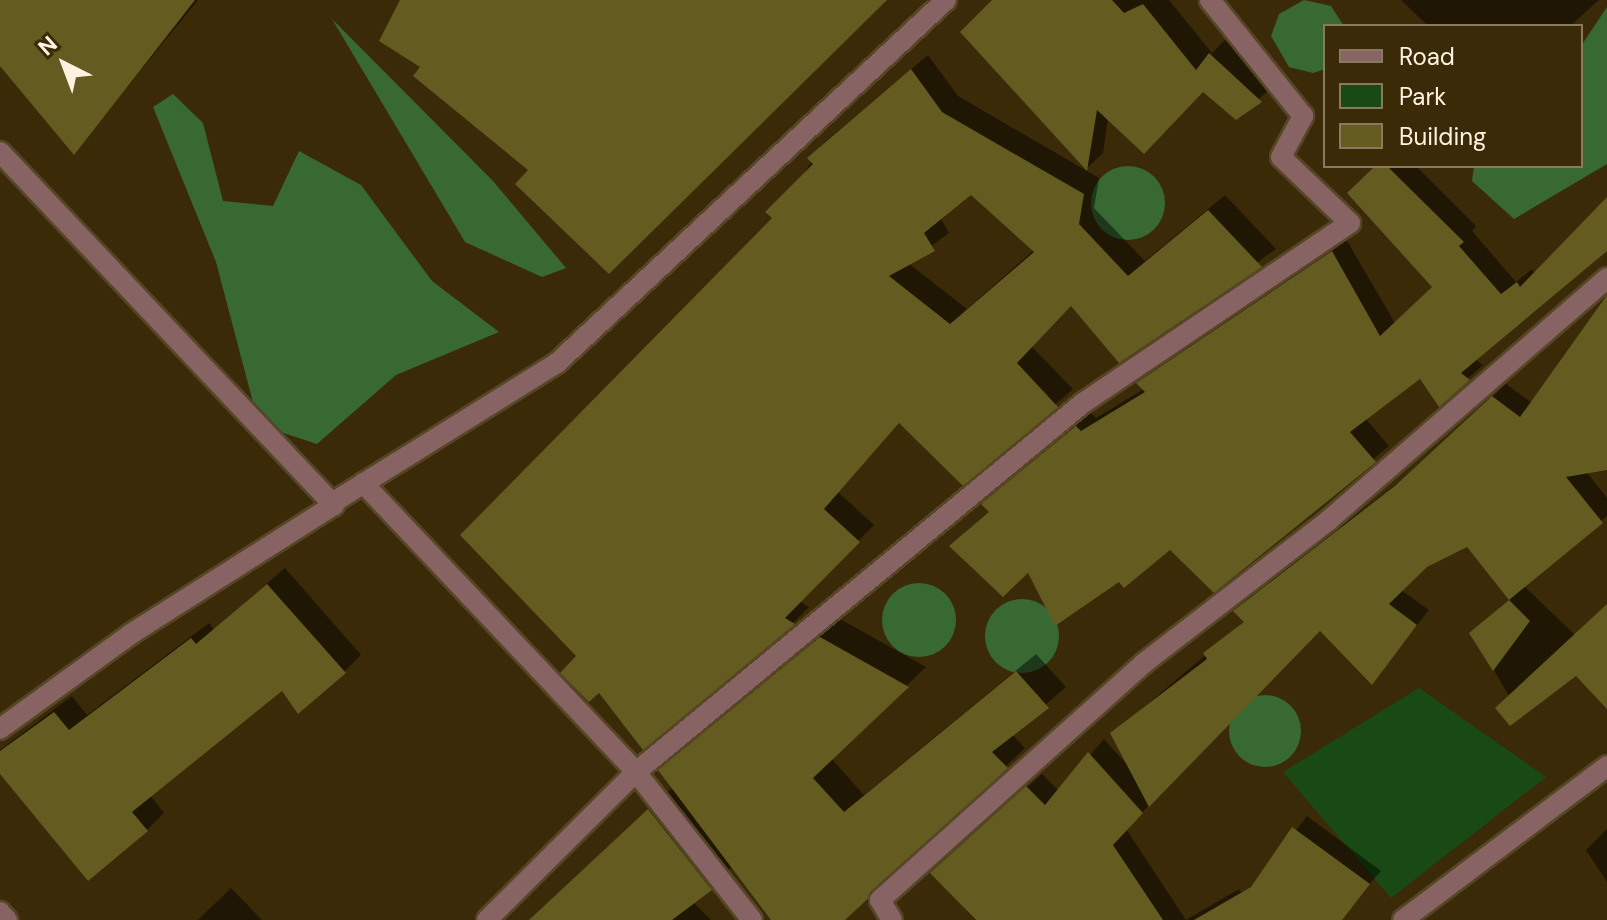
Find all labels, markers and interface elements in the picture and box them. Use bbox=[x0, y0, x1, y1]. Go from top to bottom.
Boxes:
north arrow bbox=[24, 24, 104, 104]
legend bbox=[1323, 24, 1583, 168]
text: N bbox=[32, 30, 63, 62]
text: Road bbox=[1399, 41, 1455, 72]
text: Park bbox=[1399, 81, 1446, 112]
text: Building bbox=[1399, 121, 1486, 152]

